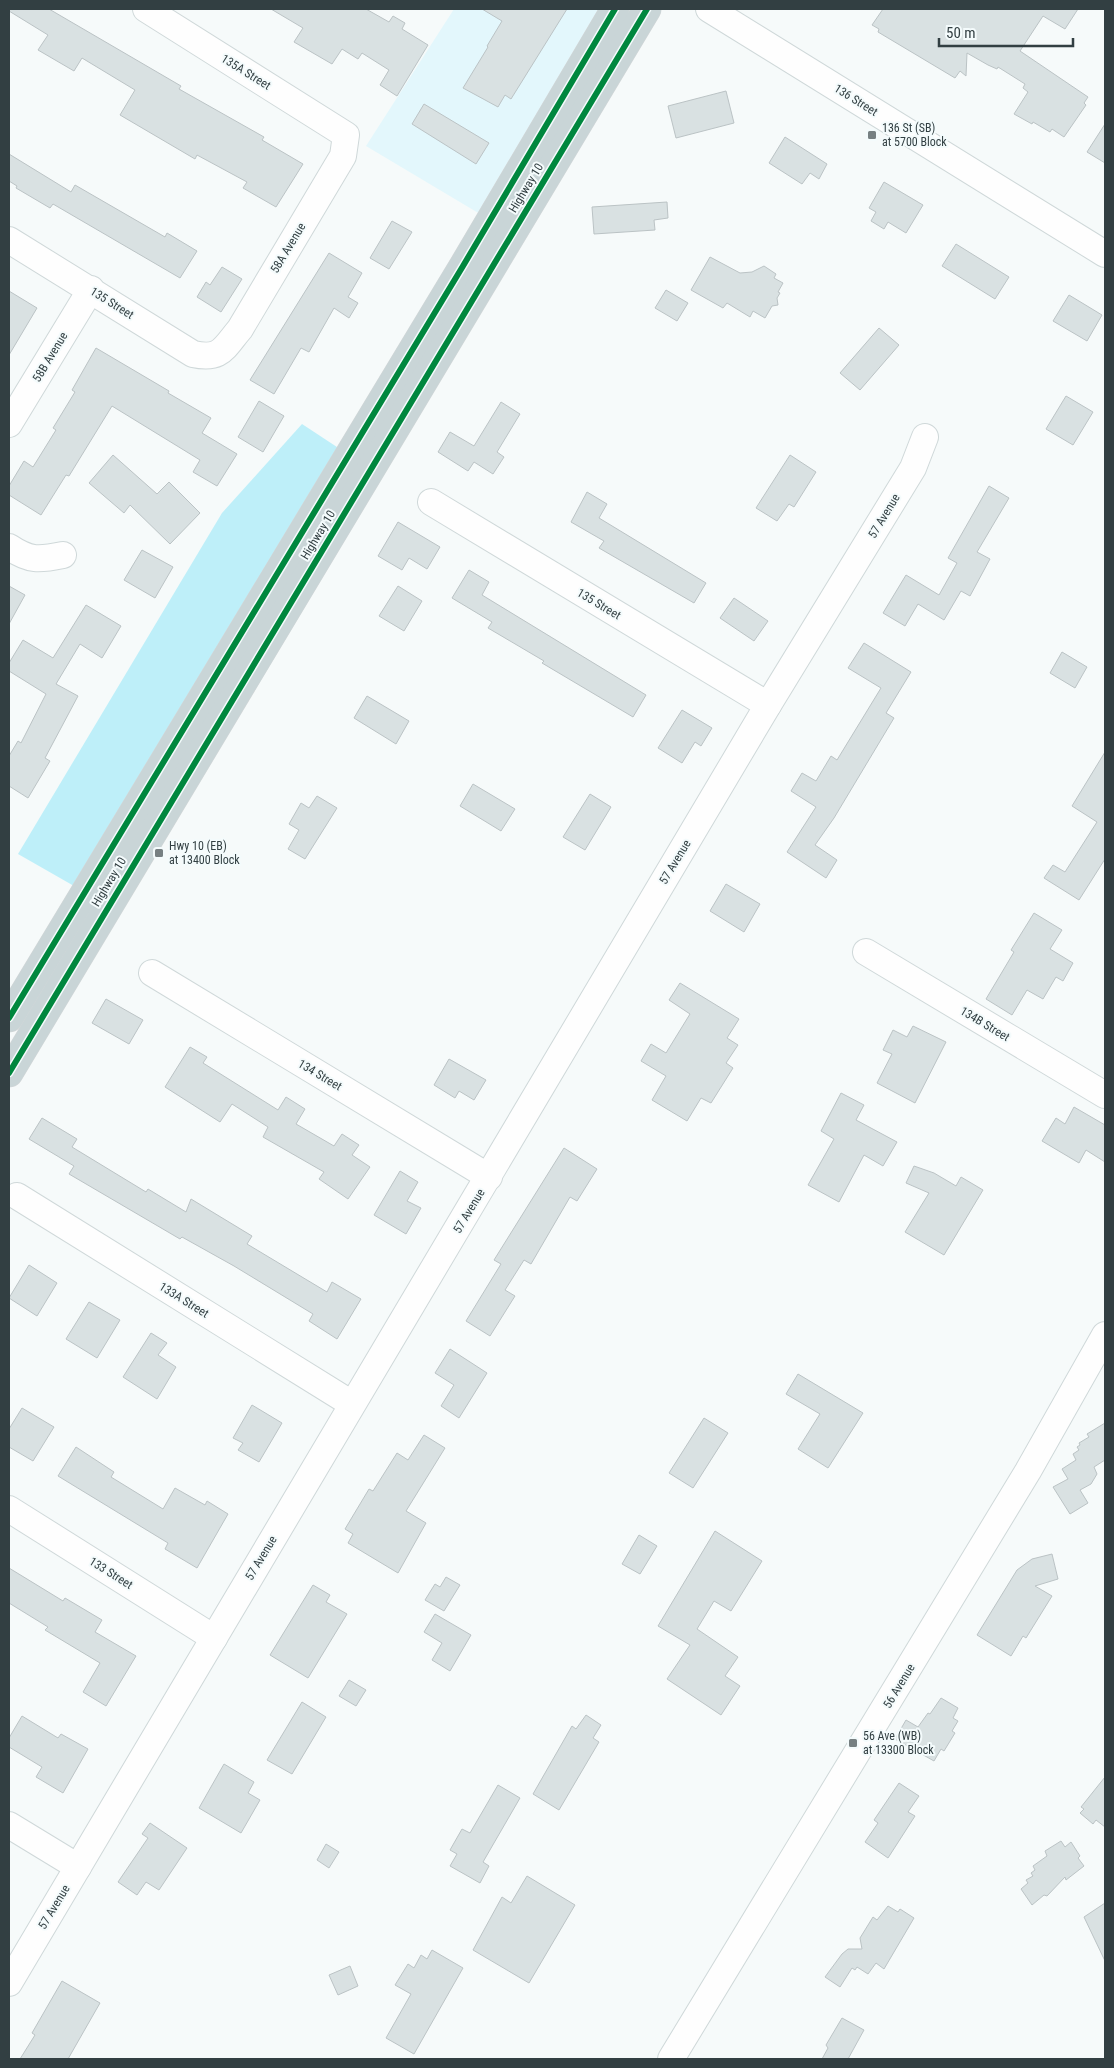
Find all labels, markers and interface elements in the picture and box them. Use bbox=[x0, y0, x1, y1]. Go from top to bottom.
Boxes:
scale bar bbox=[939, 15, 1073, 47]
text: 50 m bbox=[946, 24, 976, 42]
street label: 135A Street bbox=[219, 51, 274, 93]
street label: 136 Street bbox=[832, 81, 881, 119]
place label: 136 St (SB) at 5700 Block bbox=[882, 121, 947, 149]
marker: 136 St (SB) at 5700 Block bbox=[866, 129, 878, 141]
street label: Highway 10 bbox=[506, 161, 546, 215]
street label: 58A Avenue bbox=[268, 220, 309, 276]
street label: 135 Street bbox=[88, 284, 137, 322]
street label: 58B Avenue bbox=[30, 329, 71, 384]
street label: 57 Avenue bbox=[865, 491, 903, 541]
street label: Highway 10 bbox=[298, 508, 338, 562]
street label: 135 Street bbox=[575, 585, 624, 623]
street label: 57 Avenue bbox=[656, 837, 694, 887]
place label: Hwy 10 (EB) at 13400 Block bbox=[169, 839, 240, 867]
marker: Hwy 10 (EB) at 13400 Block bbox=[153, 847, 165, 859]
street label: Highway 10 bbox=[89, 855, 129, 909]
street label: 134B Street bbox=[958, 1004, 1013, 1044]
street label: 134 Street bbox=[296, 1056, 345, 1094]
street label: 57 Avenue bbox=[450, 1186, 488, 1236]
street label: 133A Street bbox=[157, 1279, 212, 1321]
street label: 57 Avenue bbox=[242, 1533, 280, 1583]
street label: 133 Street bbox=[87, 1554, 136, 1592]
street label: 56 Avenue bbox=[880, 1661, 918, 1711]
place label: 56 Ave (WB) at 13300 Block bbox=[863, 1729, 934, 1757]
marker: 56 Ave (WB) at 13300 Block bbox=[847, 1737, 859, 1749]
street label: 57 Avenue bbox=[35, 1882, 73, 1932]

